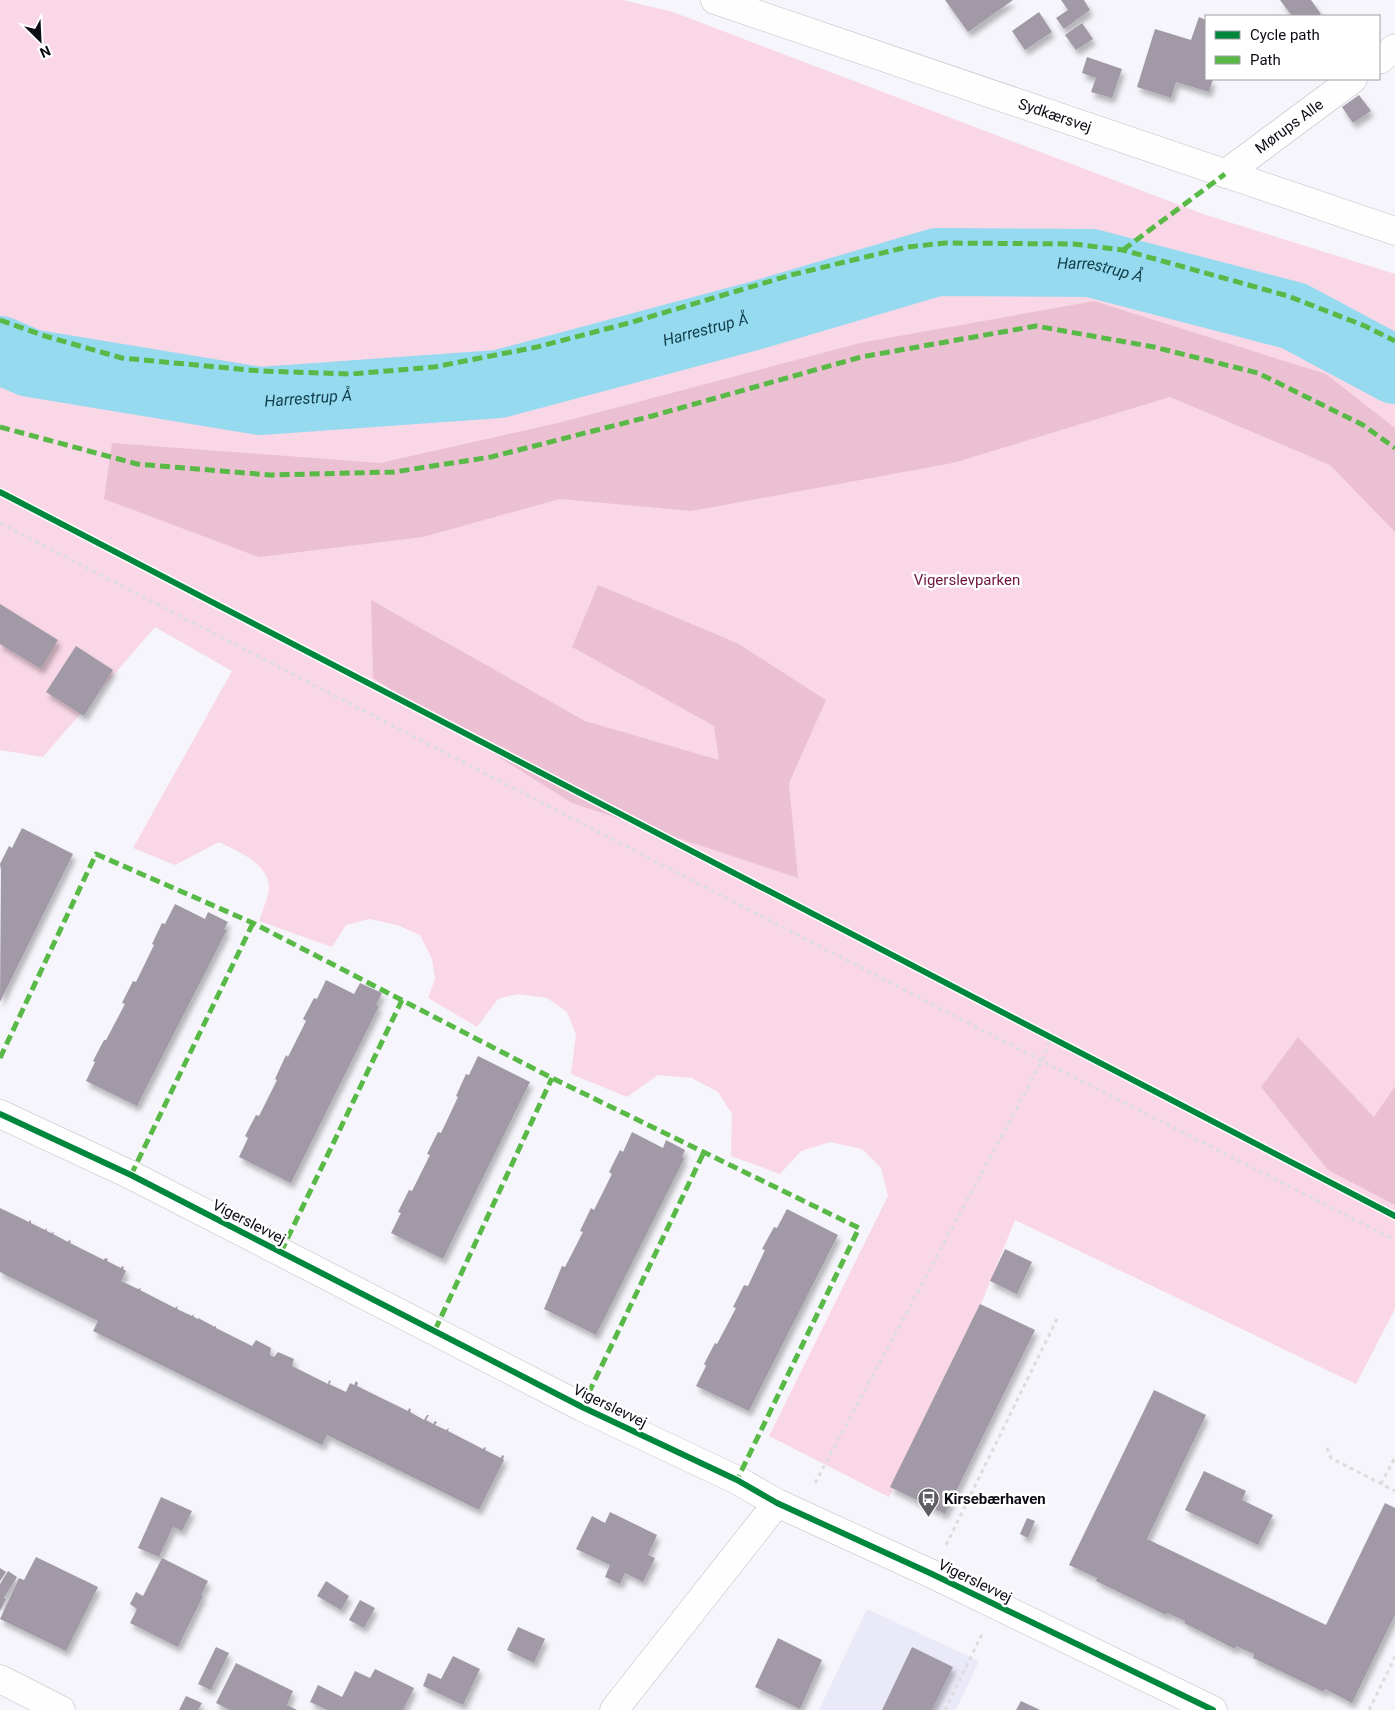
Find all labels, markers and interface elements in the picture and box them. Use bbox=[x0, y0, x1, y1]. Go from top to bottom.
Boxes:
north arrow bbox=[15, 15, 65, 65]
legend bbox=[1205, 15, 1380, 80]
text: Cycle path bbox=[1250, 26, 1320, 44]
text: N bbox=[38, 43, 53, 61]
text: Path bbox=[1250, 51, 1281, 69]
street label: Sydkærsvej bbox=[1016, 95, 1094, 136]
street label: Mørups Alle bbox=[1252, 95, 1327, 157]
water label: Harrestrup Å bbox=[1057, 254, 1146, 286]
water label: Harrestrup Å bbox=[661, 308, 750, 350]
water label: Harrestrup Å bbox=[264, 384, 353, 411]
park label: Vigerslevparken bbox=[914, 571, 1020, 589]
street label: Vigerslevvej bbox=[209, 1196, 289, 1248]
street label: Vigerslevvej bbox=[570, 1380, 650, 1432]
bus stop icon: Kirsebærhaven bbox=[916, 1487, 940, 1518]
place label: Kirsebærhaven bbox=[944, 1490, 1046, 1508]
street label: Vigerslevvej bbox=[935, 1555, 1015, 1607]

